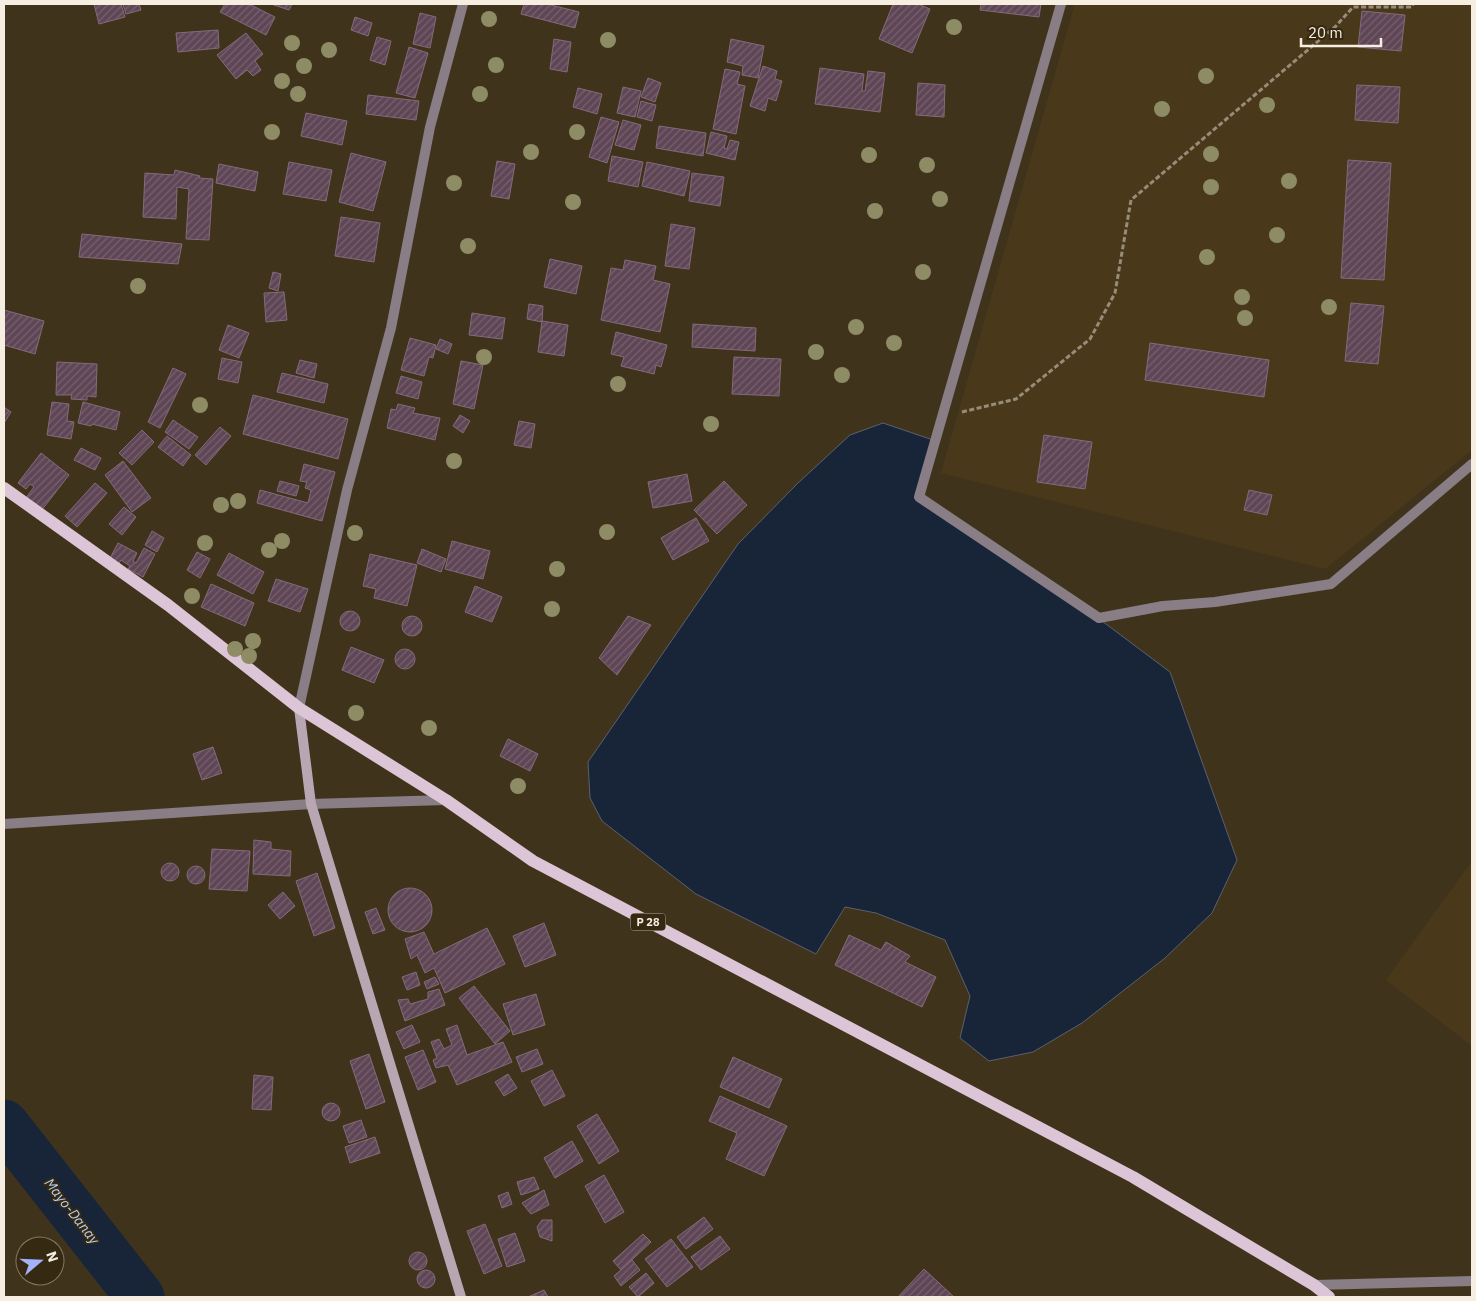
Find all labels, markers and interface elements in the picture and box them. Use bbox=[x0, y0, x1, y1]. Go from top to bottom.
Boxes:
scale bar bbox=[1301, 15, 1381, 47]
text: 20 m bbox=[1308, 23, 1343, 42]
road number: P 28 bbox=[630, 914, 666, 930]
water label: Mayo-Danay bbox=[41, 1174, 104, 1249]
north arrow bbox=[15, 1236, 65, 1286]
text: N bbox=[42, 1249, 62, 1264]

